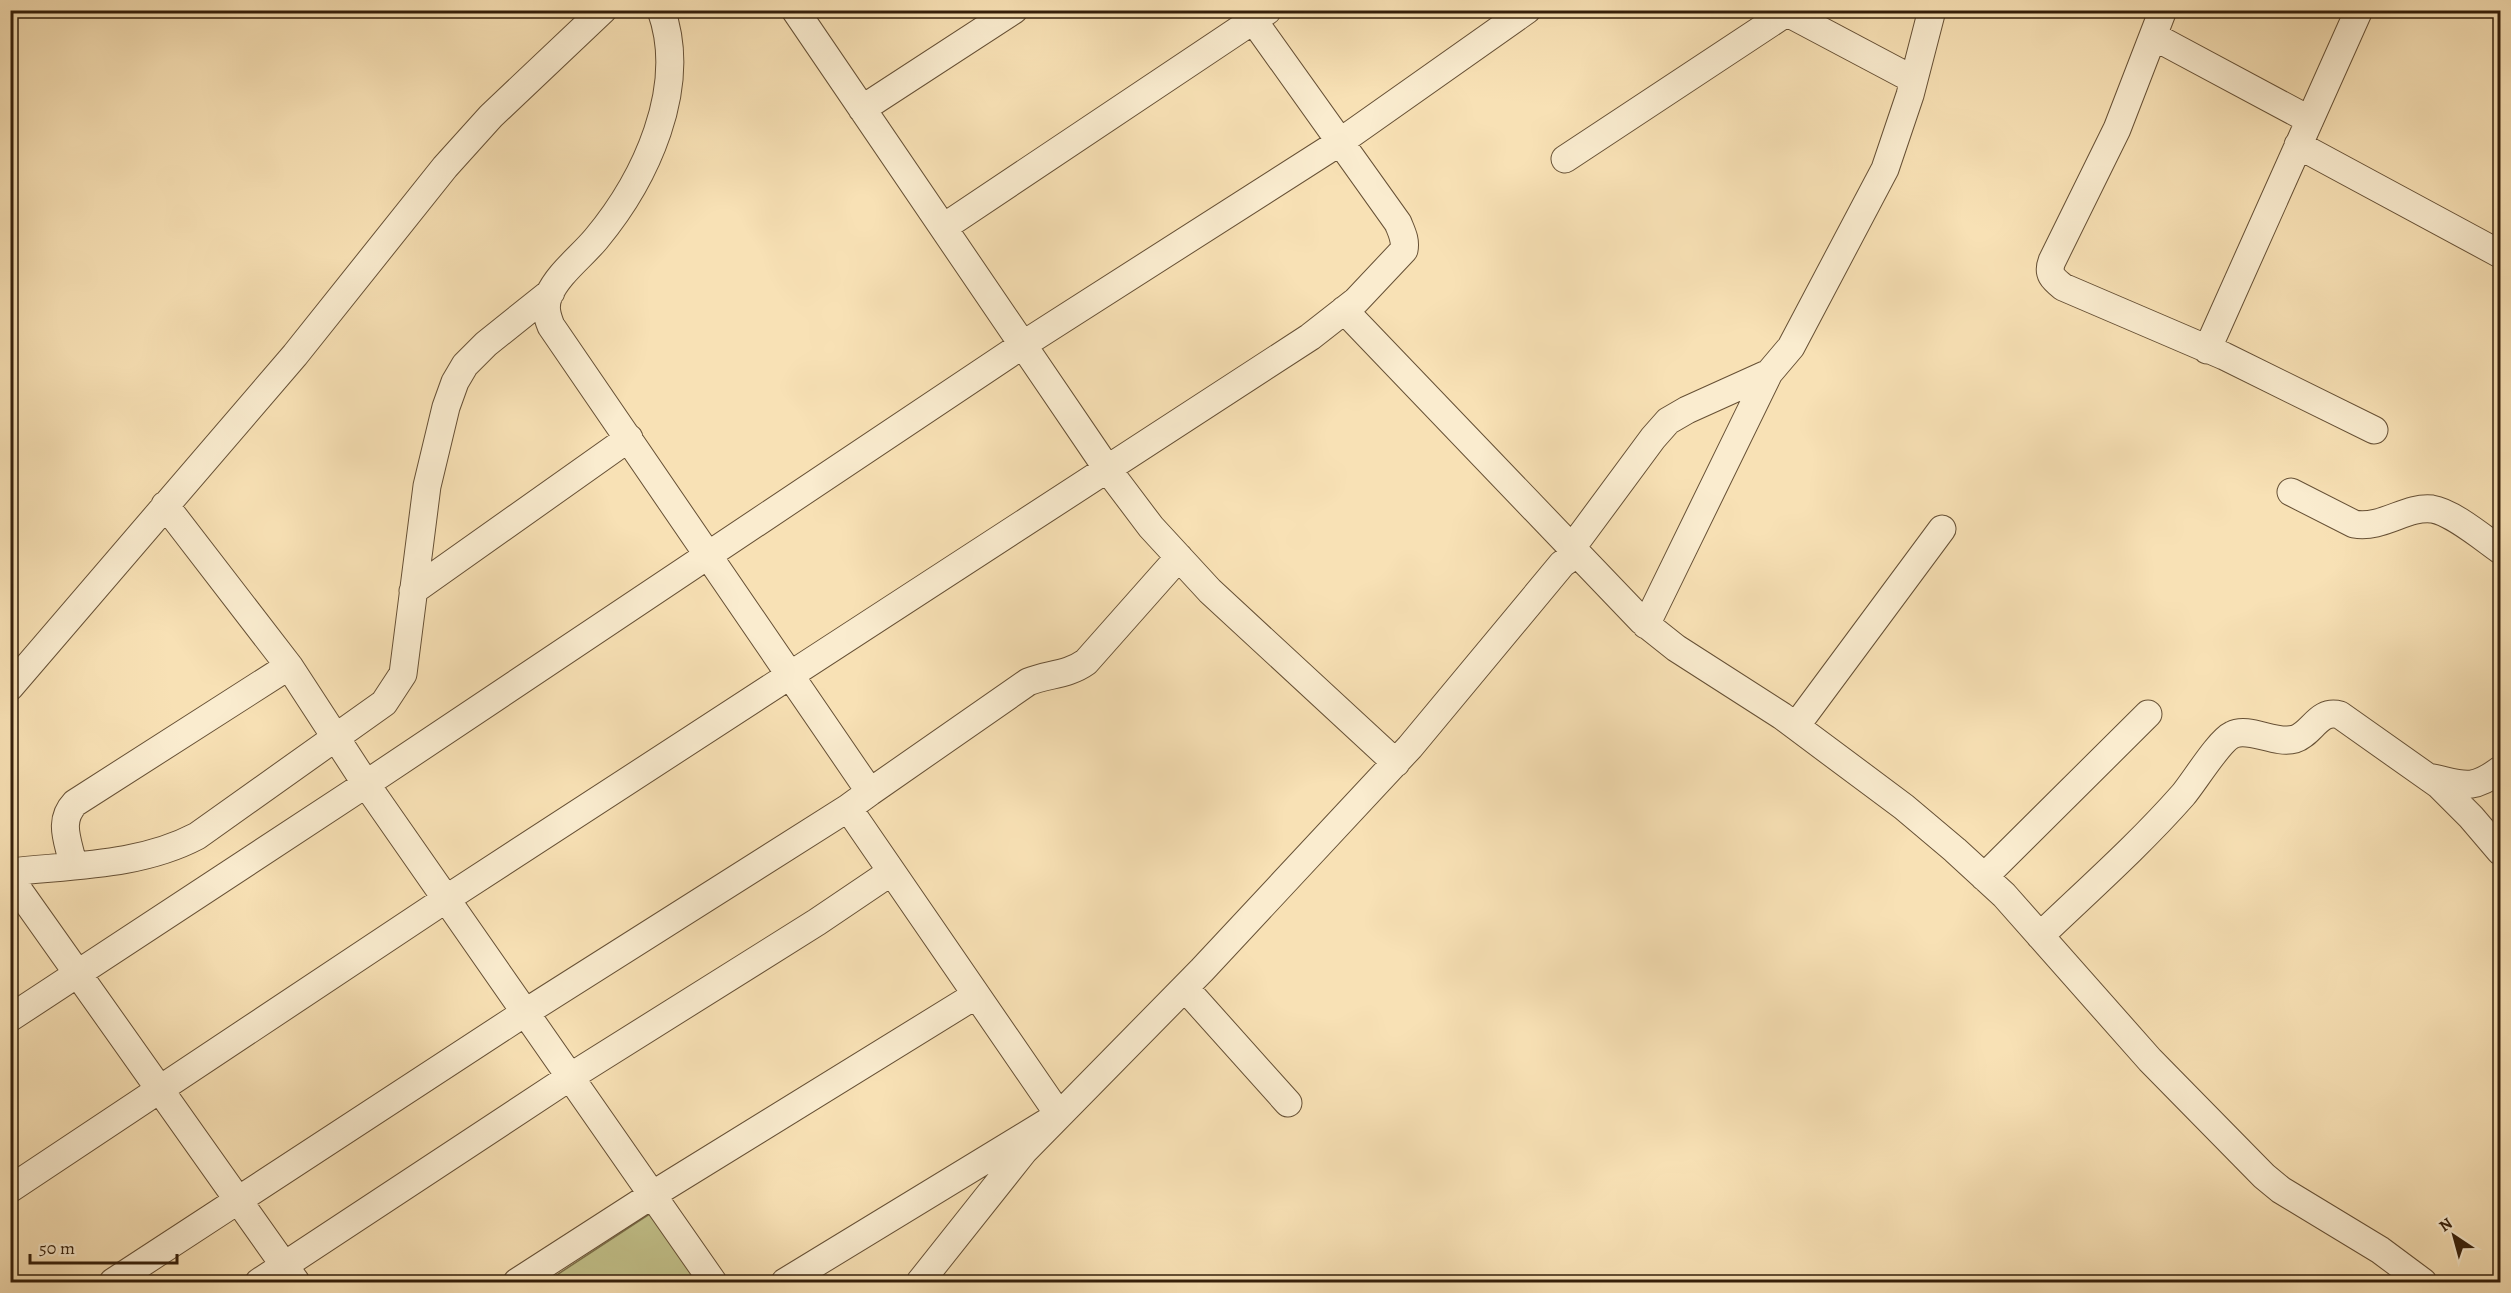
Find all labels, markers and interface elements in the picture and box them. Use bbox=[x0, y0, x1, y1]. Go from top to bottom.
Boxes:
north arrow bbox=[2424, 1206, 2484, 1266]
text: N bbox=[2435, 1212, 2457, 1237]
scale bar bbox=[30, 1227, 177, 1265]
text: 50 m bbox=[39, 1236, 75, 1260]

